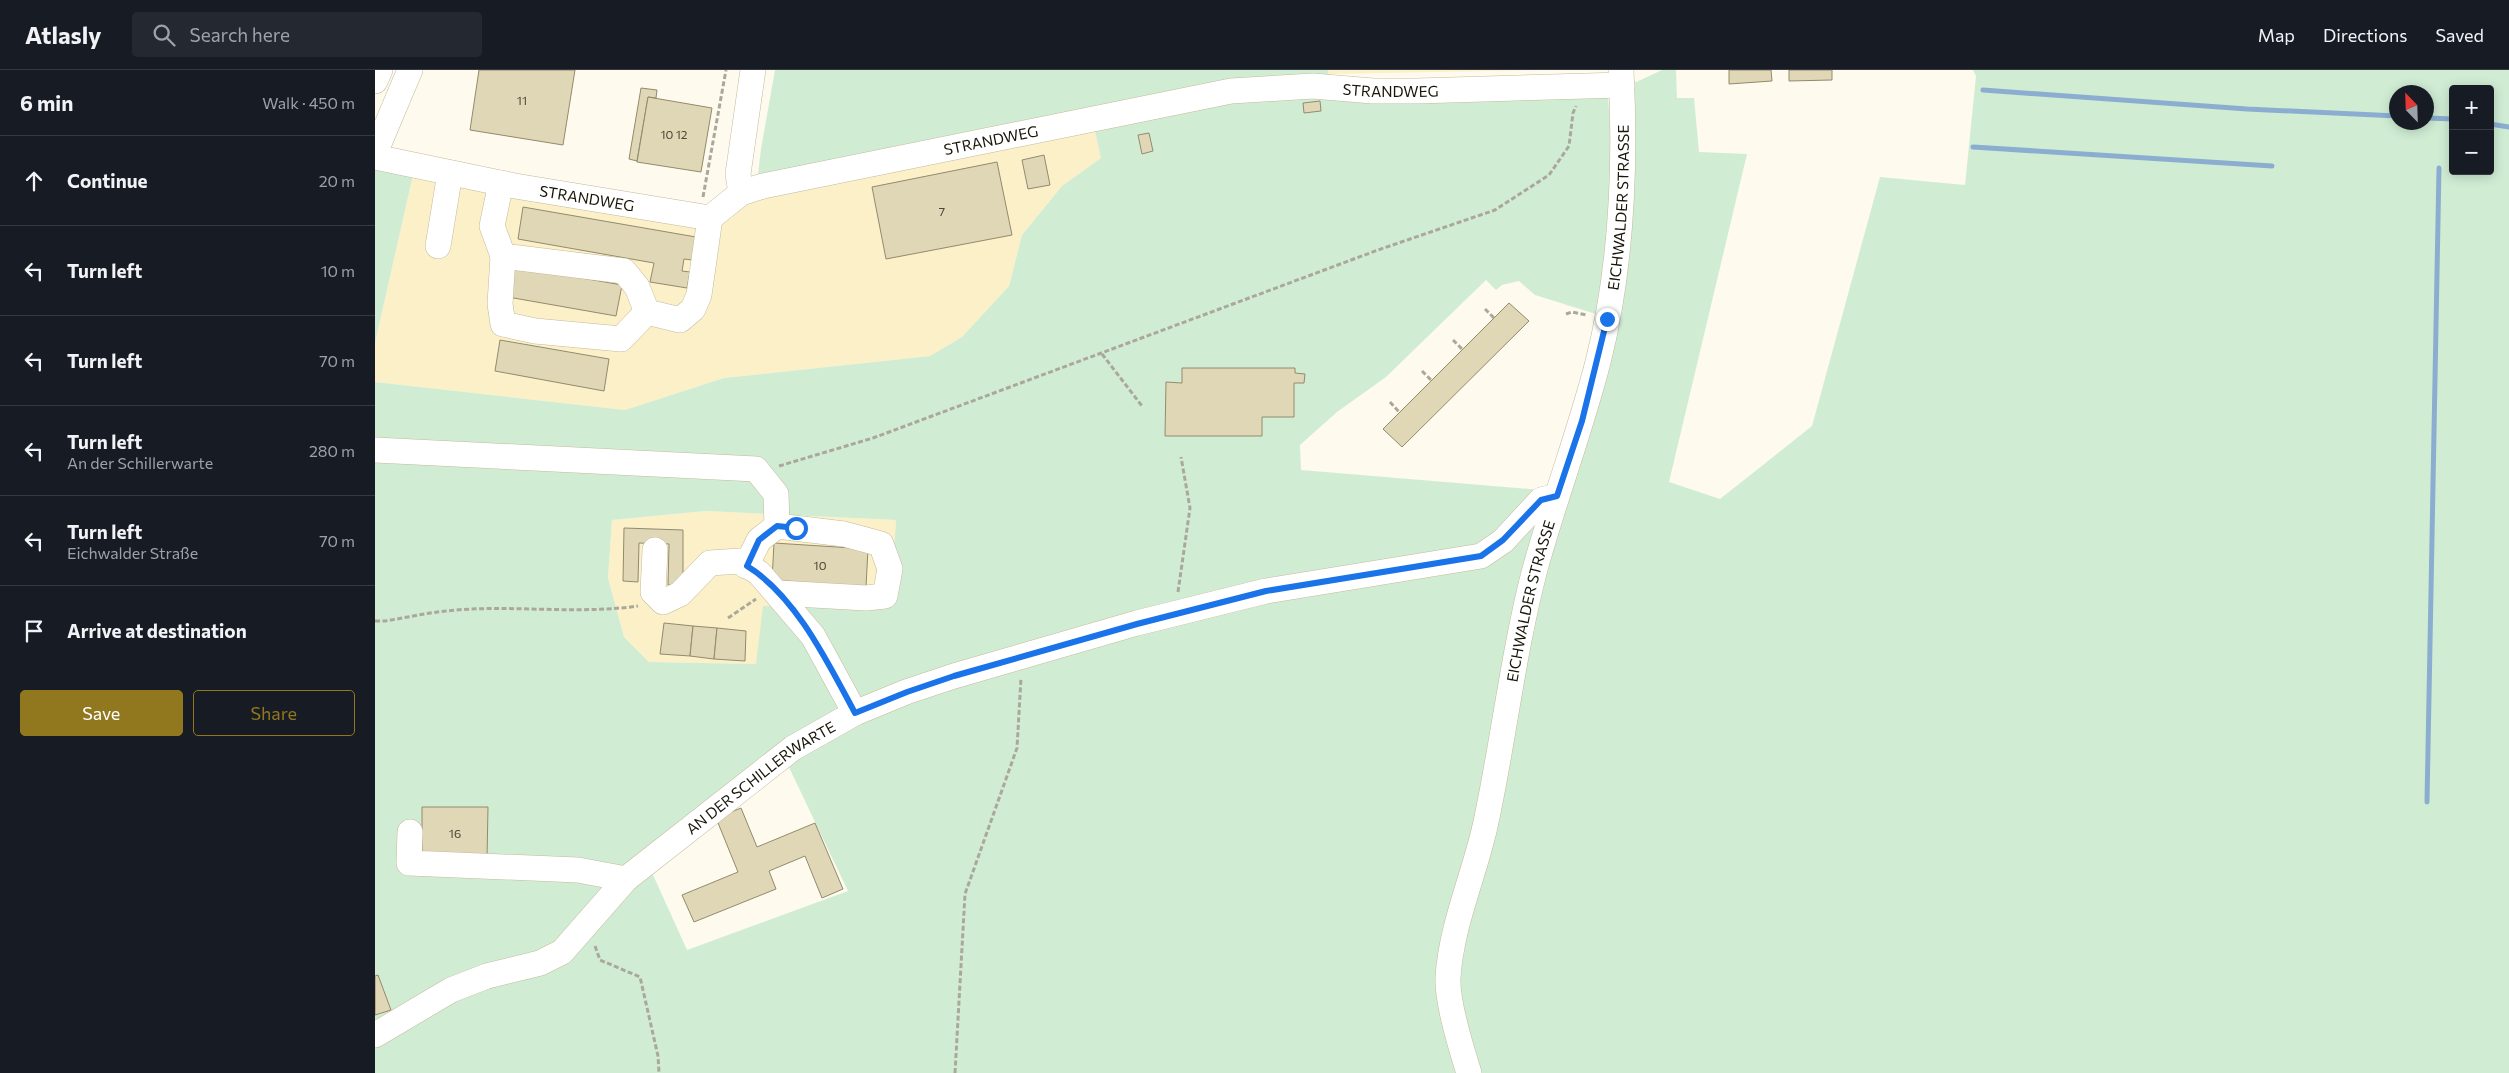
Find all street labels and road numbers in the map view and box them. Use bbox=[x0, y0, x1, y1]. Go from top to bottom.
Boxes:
street label: STRANDWEG bbox=[1342, 80, 1439, 100]
street label: STRANDWEG bbox=[942, 121, 1040, 158]
street label: EICHWALDER STRASSE bbox=[1604, 125, 1632, 291]
street label: STRANDWEG bbox=[538, 181, 636, 214]
street label: EICHWALDER STRASSE bbox=[1503, 518, 1558, 683]
street label: AN DER SCHILLERWARTE bbox=[682, 717, 838, 838]

